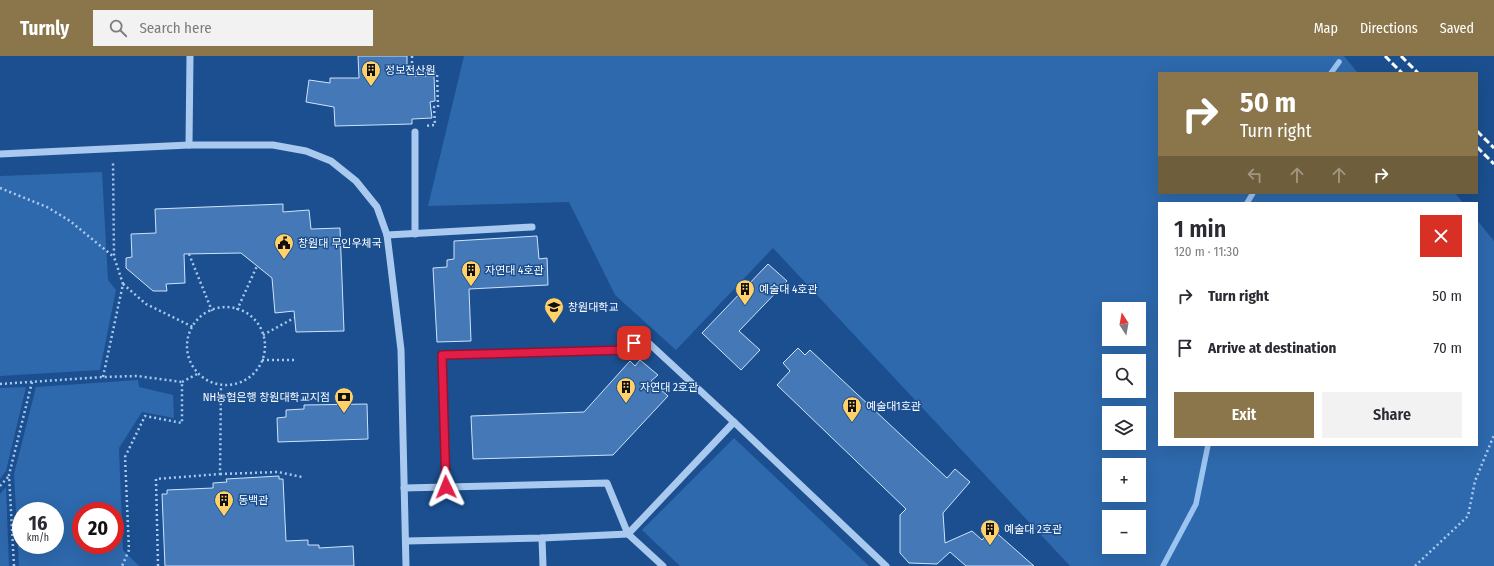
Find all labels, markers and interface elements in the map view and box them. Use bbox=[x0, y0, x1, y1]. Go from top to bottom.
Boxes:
search box bbox=[93, 10, 373, 46]
text: Turnly bbox=[20, 17, 69, 40]
icon: search bbox=[107, 17, 129, 39]
text: Search here bbox=[139, 19, 212, 37]
text: Map bbox=[1314, 20, 1338, 37]
text: Directions bbox=[1360, 20, 1418, 37]
text: Saved bbox=[1440, 20, 1474, 37]
building icon: 정보전산원 bbox=[360, 59, 382, 87]
place label: 정보전산원 bbox=[385, 64, 436, 77]
text: 50 m bbox=[1240, 86, 1296, 119]
icon: right bbox=[1174, 88, 1226, 140]
text: Turn right bbox=[1240, 120, 1312, 142]
icon: left bbox=[1244, 164, 1266, 186]
icon: ahead bbox=[1286, 164, 1308, 186]
icon: ahead bbox=[1328, 164, 1350, 186]
icon: right bbox=[1370, 164, 1392, 186]
text: 1 min bbox=[1174, 215, 1226, 243]
button: close bbox=[1420, 215, 1462, 257]
public building icon: 창원대 무인우체국 bbox=[273, 232, 295, 260]
place label: 창원대 무인우체국 bbox=[298, 237, 382, 250]
text: 120 m · 11:30 bbox=[1174, 244, 1239, 259]
building icon: 자연대 4호관 bbox=[460, 259, 482, 287]
place label: 자연대 4호관 bbox=[485, 264, 544, 277]
building icon: 예술대 4호관 bbox=[734, 278, 756, 306]
place label: 예술대 4호관 bbox=[759, 283, 818, 296]
icon: right bbox=[1174, 285, 1196, 307]
text: Turn right bbox=[1208, 287, 1269, 305]
text: 50 m bbox=[1432, 287, 1462, 305]
school or university icon: 창원대학교 bbox=[543, 296, 565, 324]
place label: 창원대학교 bbox=[568, 301, 619, 314]
north arrow bbox=[1102, 302, 1146, 346]
map controls bbox=[1102, 302, 1146, 554]
pin bbox=[617, 326, 651, 360]
icon: arrive bbox=[623, 332, 645, 354]
icon: arrive bbox=[1174, 337, 1196, 359]
text: Arrive at destination bbox=[1208, 339, 1336, 357]
text: 70 m bbox=[1433, 339, 1462, 357]
button: search bbox=[1102, 354, 1146, 398]
building icon: 자연대 2호관 bbox=[615, 376, 637, 404]
place label: 자연대 2호관 bbox=[640, 381, 698, 394]
bank icon: NH농협은행 창원대학교지점 bbox=[333, 386, 355, 414]
place label: NH농협은행 창원대학교지점 bbox=[203, 391, 330, 404]
button: Exit bbox=[1174, 392, 1314, 438]
button: Share bbox=[1322, 392, 1462, 438]
building icon: 예술대1호관 bbox=[841, 395, 863, 423]
place label: 예술대1호관 bbox=[866, 400, 921, 413]
button: layers bbox=[1102, 406, 1146, 450]
button: + bbox=[1102, 458, 1146, 502]
position arrow bbox=[425, 466, 467, 508]
building icon: 동백관 bbox=[213, 489, 235, 517]
place label: 동백관 bbox=[238, 494, 268, 507]
speed limit sign: 20 bbox=[72, 502, 124, 554]
button: − bbox=[1102, 510, 1146, 554]
text: 16 bbox=[29, 511, 47, 535]
building icon: 예술대 2호관 bbox=[979, 518, 1001, 546]
place label: 예술대 2호관 bbox=[1004, 523, 1062, 536]
text: km/h bbox=[27, 532, 49, 544]

